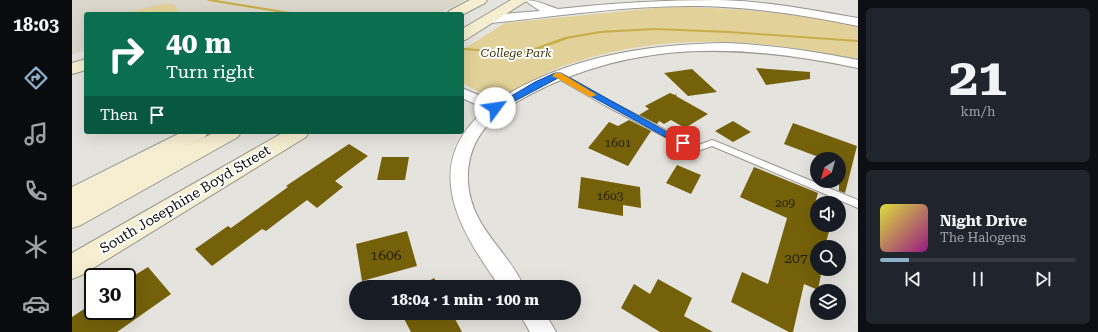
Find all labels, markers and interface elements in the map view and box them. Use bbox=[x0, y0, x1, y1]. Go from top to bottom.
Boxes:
text: 18:03 bbox=[13, 14, 59, 35]
text: 40 m bbox=[166, 27, 231, 60]
icon: right bbox=[100, 28, 152, 80]
park label: College Park bbox=[481, 46, 552, 60]
text: 21 bbox=[949, 47, 1007, 108]
text: Turn right bbox=[166, 61, 254, 82]
icon: directions bbox=[22, 64, 50, 92]
position arrow bbox=[474, 87, 516, 129]
icon: arrive bbox=[146, 104, 168, 126]
text: km/h bbox=[961, 104, 995, 119]
text: Then bbox=[100, 106, 138, 124]
icon: music bbox=[22, 120, 50, 148]
pin bbox=[666, 126, 700, 160]
icon: arrive bbox=[672, 132, 694, 154]
house number: 1601 bbox=[605, 136, 632, 150]
street label: South Josephine Boyd Street bbox=[97, 142, 273, 256]
north arrow bbox=[810, 152, 846, 188]
map controls bbox=[810, 152, 846, 320]
icon: phone bbox=[22, 177, 50, 205]
house number: 1603 bbox=[597, 189, 624, 203]
house number: 209 bbox=[775, 196, 795, 210]
button: sound bbox=[810, 196, 846, 232]
text: Night Drive bbox=[940, 212, 1027, 230]
text: The Halogens bbox=[940, 230, 1026, 245]
icon: climate bbox=[22, 233, 50, 261]
button: search bbox=[810, 240, 846, 276]
house number: 1606 bbox=[370, 247, 402, 263]
house number: 207 bbox=[784, 250, 808, 266]
speed limit sign: 30 bbox=[84, 268, 136, 320]
icon: previous bbox=[902, 268, 924, 290]
icon: pause bbox=[967, 268, 989, 290]
icon: next bbox=[1032, 268, 1054, 290]
button: layers bbox=[810, 284, 846, 320]
icon: car bbox=[22, 290, 50, 318]
text: 18:04 · 1 min · 100 m bbox=[391, 291, 539, 309]

